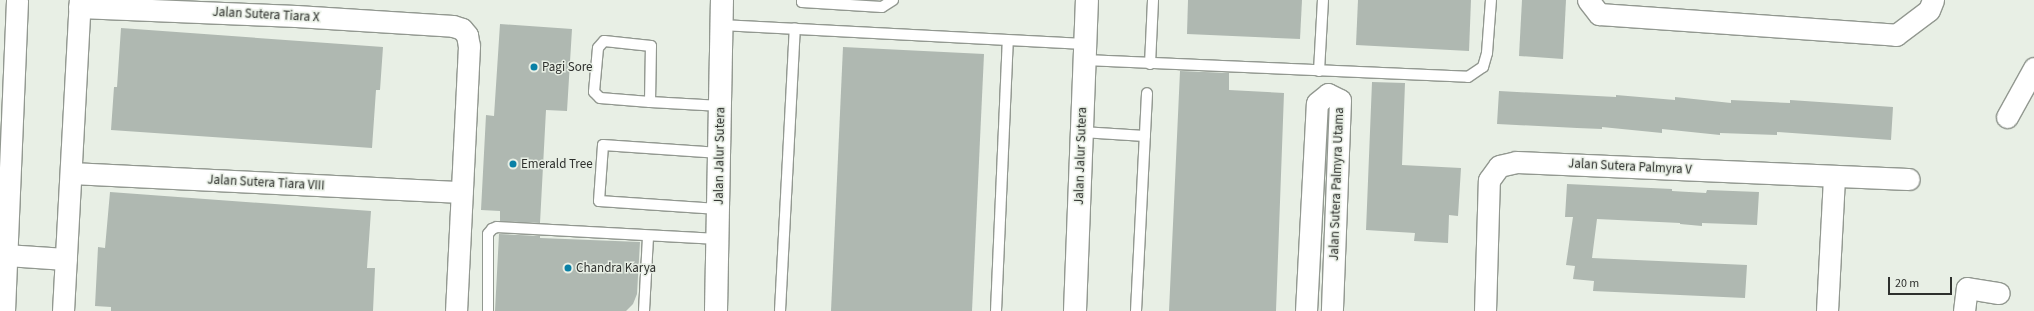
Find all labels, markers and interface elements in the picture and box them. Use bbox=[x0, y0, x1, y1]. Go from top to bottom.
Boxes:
street label: Jalan Sutera Tiara X bbox=[212, 4, 320, 26]
place label: Pagi Sore bbox=[542, 59, 593, 75]
marker: Pagi Sore bbox=[529, 62, 539, 72]
street label: Jalan Jalur Sutera bbox=[711, 107, 729, 205]
street label: Jalan Jalur Sutera bbox=[1071, 107, 1091, 205]
street label: Jalan Sutera Palmyra Utama bbox=[1327, 107, 1347, 261]
place label: Emerald Tree bbox=[521, 156, 593, 172]
street label: Jalan Sutera Palmyra V bbox=[1568, 156, 1692, 178]
marker: Emerald Tree bbox=[508, 159, 518, 169]
street label: Jalan Sutera Tiara VIII bbox=[207, 172, 325, 194]
place label: Chandra Karya bbox=[576, 260, 656, 276]
marker: Chandra Karya bbox=[563, 263, 573, 273]
scale bar bbox=[1890, 269, 1954, 295]
text: 20 m bbox=[1895, 275, 1919, 292]

